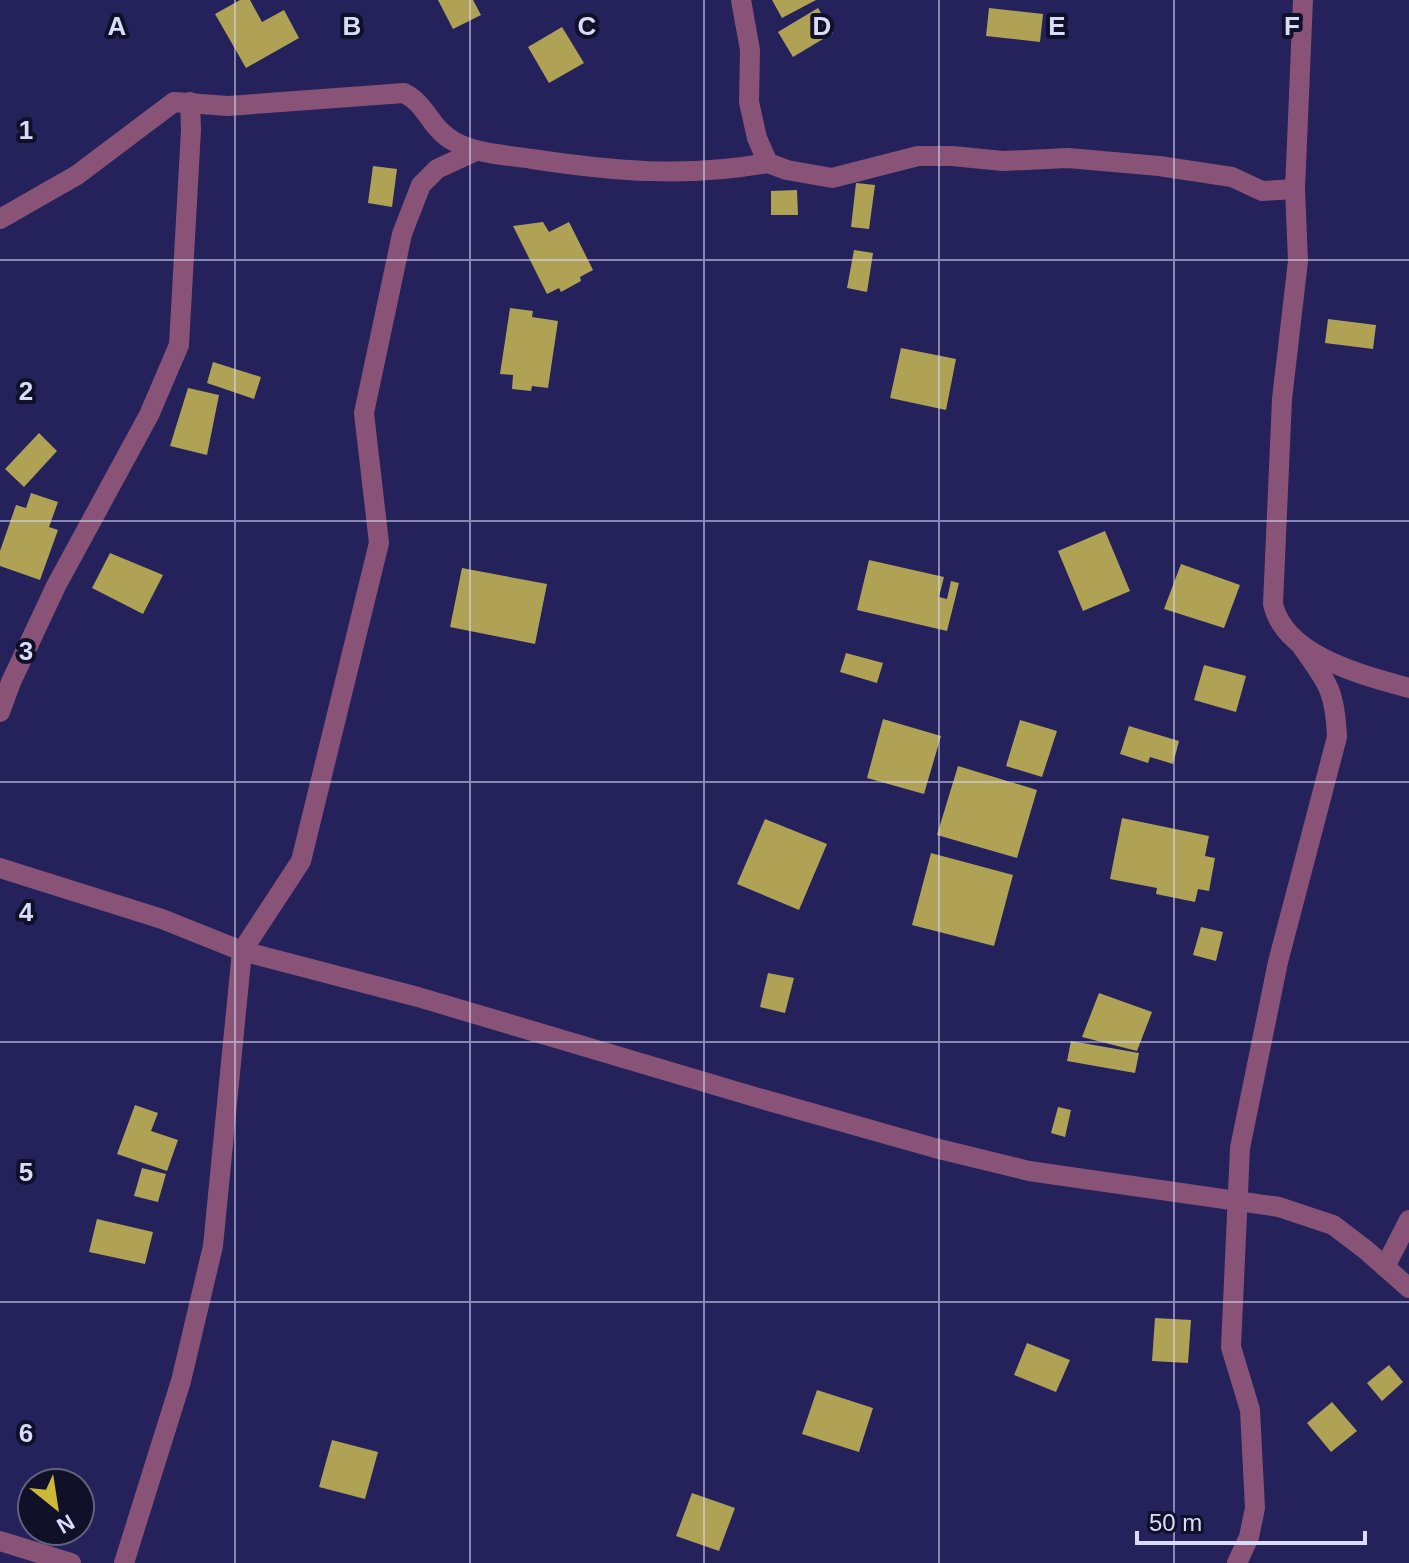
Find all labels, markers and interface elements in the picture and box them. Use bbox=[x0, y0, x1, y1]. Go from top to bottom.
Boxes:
text: A bbox=[108, 11, 127, 41]
text: B bbox=[343, 11, 361, 41]
text: C bbox=[578, 11, 597, 41]
text: D bbox=[813, 11, 831, 41]
text: E bbox=[1048, 11, 1066, 41]
text: F bbox=[1284, 11, 1300, 41]
text: 1 bbox=[19, 115, 33, 145]
text: 2 bbox=[19, 376, 33, 406]
text: 3 bbox=[19, 636, 33, 666]
text: 4 bbox=[19, 897, 34, 927]
text: 5 bbox=[19, 1157, 33, 1187]
text: 6 bbox=[19, 1418, 33, 1448]
north arrow bbox=[16, 1467, 96, 1547]
scale bar bbox=[1137, 1495, 1365, 1545]
text: N bbox=[53, 1509, 79, 1539]
text: 50 m bbox=[1149, 1509, 1202, 1536]

